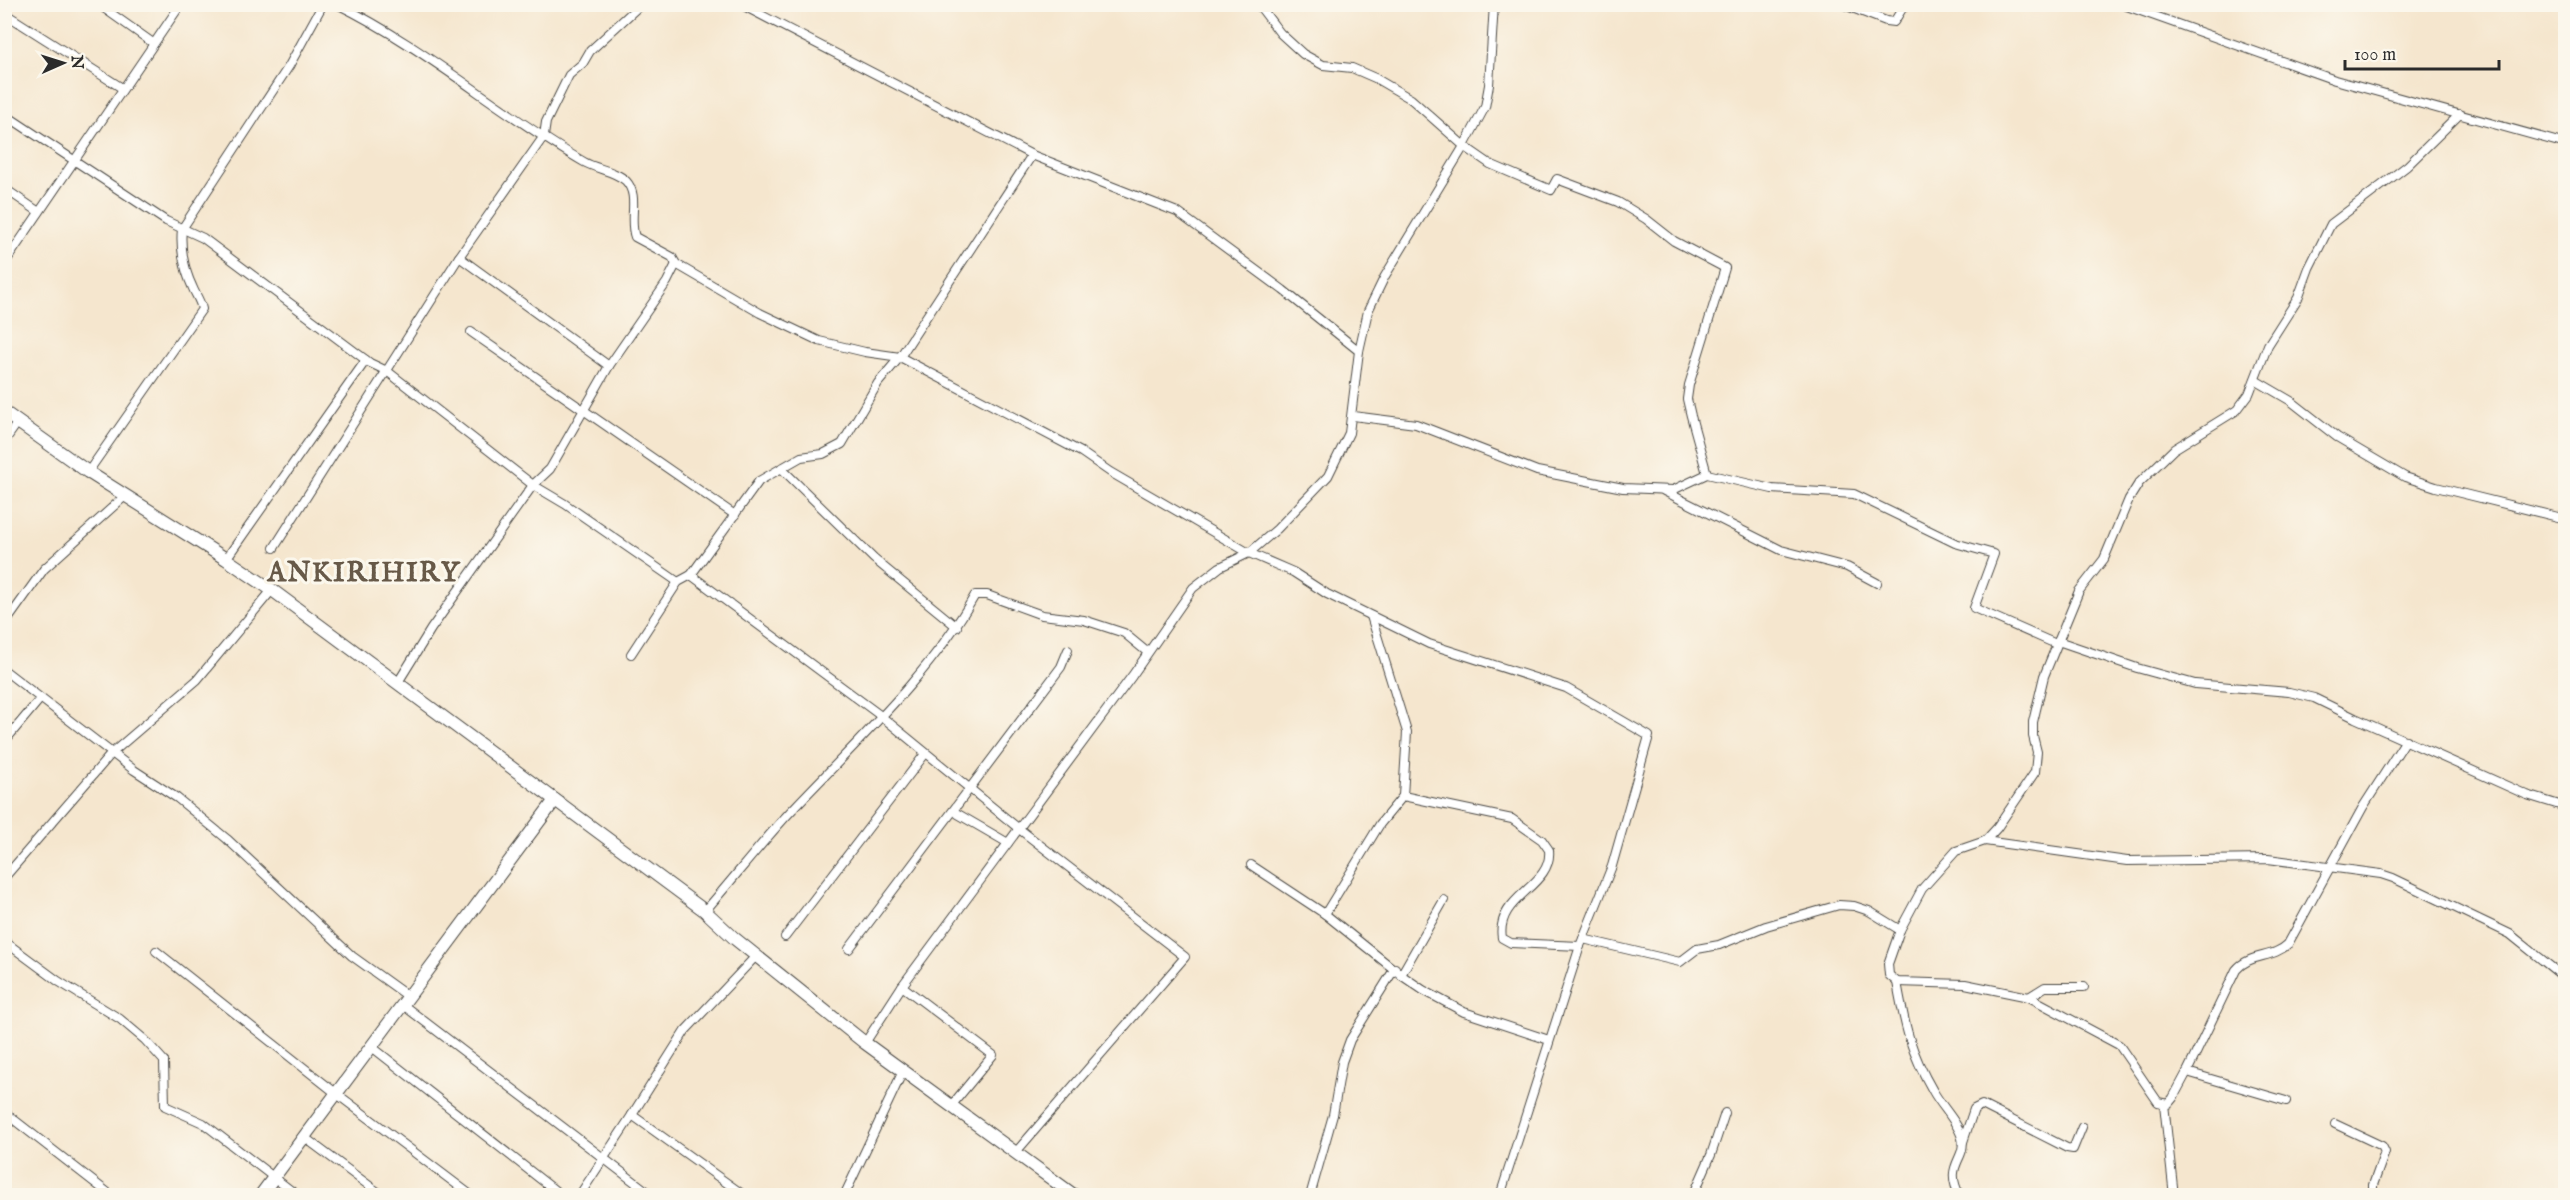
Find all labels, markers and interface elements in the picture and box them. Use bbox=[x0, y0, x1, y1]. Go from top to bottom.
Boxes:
north arrow bbox=[33, 33, 93, 93]
scale bar bbox=[2345, 33, 2500, 71]
text: 100 m bbox=[2354, 44, 2396, 67]
text: N bbox=[66, 54, 86, 70]
district label: ANKIRIHIRY bbox=[266, 557, 461, 591]

